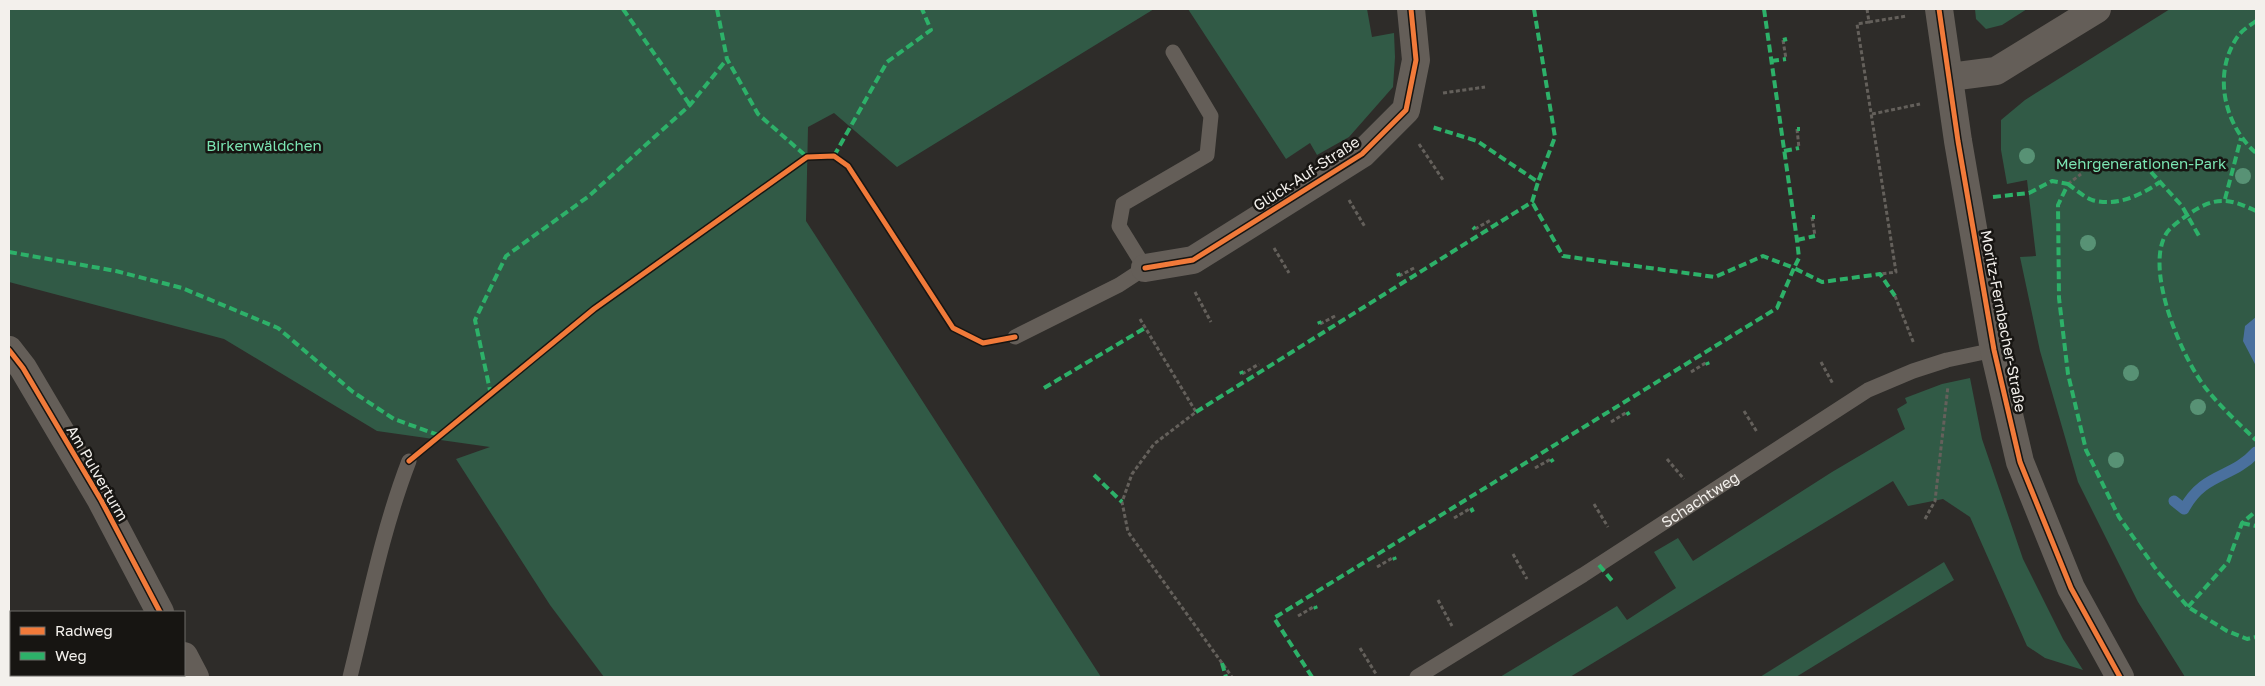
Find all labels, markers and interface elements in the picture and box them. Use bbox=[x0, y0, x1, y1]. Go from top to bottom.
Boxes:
street label: Glück-Auf-Straße bbox=[1250, 132, 1363, 214]
park label: Birkenwäldchen bbox=[206, 136, 322, 154]
park label: Mehrgenerationen-Park bbox=[2056, 154, 2227, 172]
street label: Moritz-Fernbacher-Straße bbox=[1978, 228, 2031, 414]
street label: Am Pulverturm bbox=[63, 422, 133, 524]
street label: Schachtweg bbox=[1658, 467, 1742, 531]
legend bbox=[10, 611, 185, 676]
text: Radweg bbox=[55, 621, 113, 639]
text: Weg bbox=[55, 646, 87, 664]

